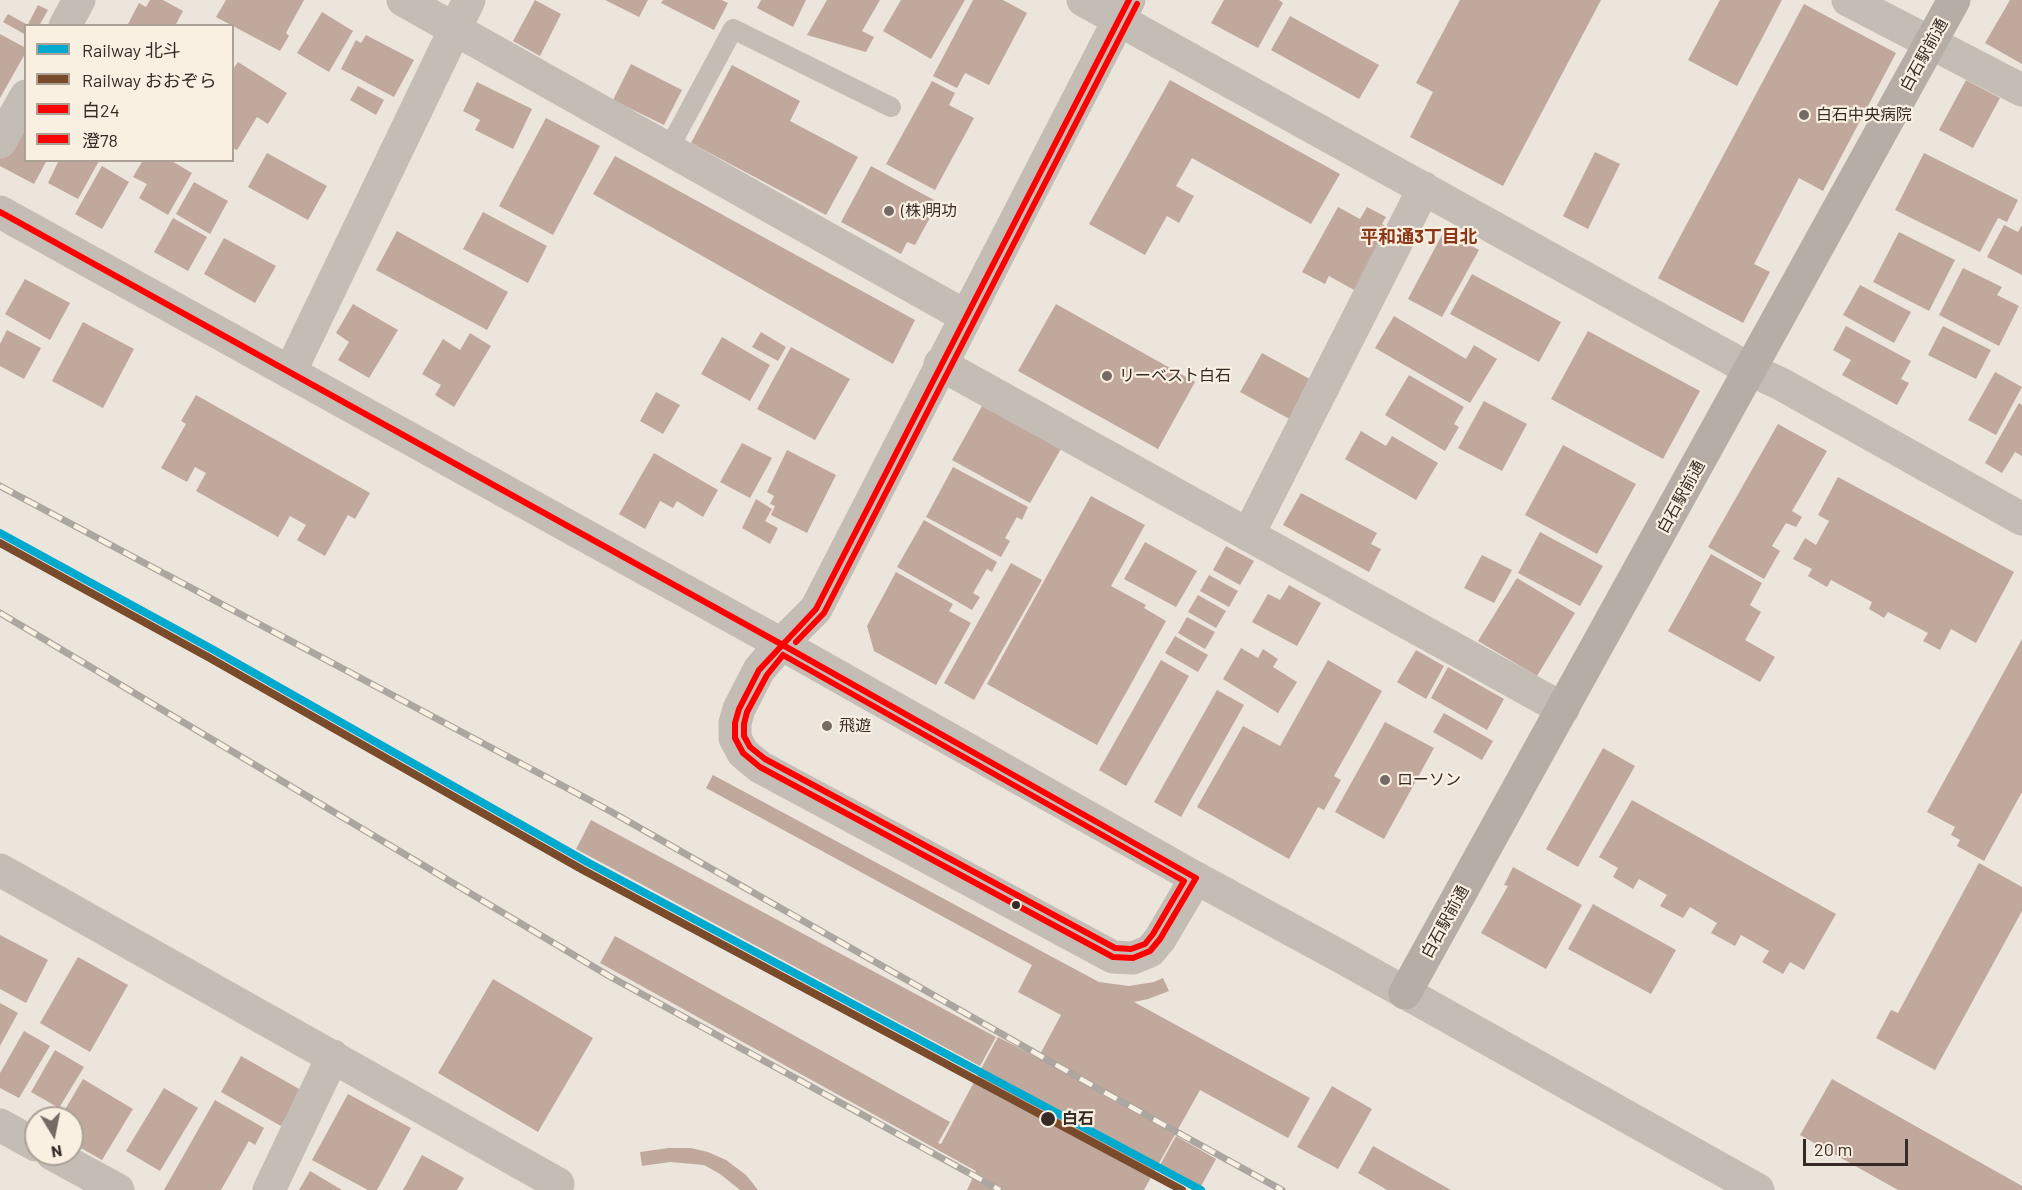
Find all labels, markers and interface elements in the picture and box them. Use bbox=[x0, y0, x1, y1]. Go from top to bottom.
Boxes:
street label: 白石駅前通 bbox=[1896, 15, 1952, 95]
legend bbox=[24, 24, 234, 162]
text: Railway 北斗 bbox=[82, 39, 181, 61]
text: Railway おおぞら bbox=[82, 69, 217, 91]
text: 白24 bbox=[82, 99, 120, 121]
place label: 白石中央病院 bbox=[1816, 105, 1912, 125]
marker: 白石中央病院 bbox=[1797, 108, 1811, 122]
text: 澄78 bbox=[82, 129, 118, 151]
place label: (株)明功 bbox=[901, 201, 957, 221]
marker: (株)明功 bbox=[882, 204, 896, 218]
district label: 平和通3丁目北 bbox=[1360, 226, 1478, 248]
place label: リーベスト白石 bbox=[1119, 366, 1231, 386]
marker: リーベスト白石 bbox=[1100, 369, 1114, 383]
street label: 白石駅前通 bbox=[1653, 457, 1709, 537]
place label: 飛遊 bbox=[839, 716, 871, 736]
marker: 飛遊 bbox=[820, 719, 834, 733]
place label: ローソン bbox=[1397, 770, 1461, 790]
marker: ローソン bbox=[1378, 773, 1392, 787]
street label: 白石駅前通 bbox=[1417, 882, 1473, 962]
unlabelled marker bbox=[1010, 899, 1022, 911]
north arrow bbox=[24, 1106, 84, 1166]
place label: 白石 bbox=[1062, 1109, 1094, 1129]
marker: 白石 bbox=[1039, 1110, 1057, 1128]
scale bar bbox=[1806, 1127, 1911, 1165]
text: 20 m bbox=[1814, 1138, 1852, 1160]
text: N bbox=[50, 1142, 64, 1163]

